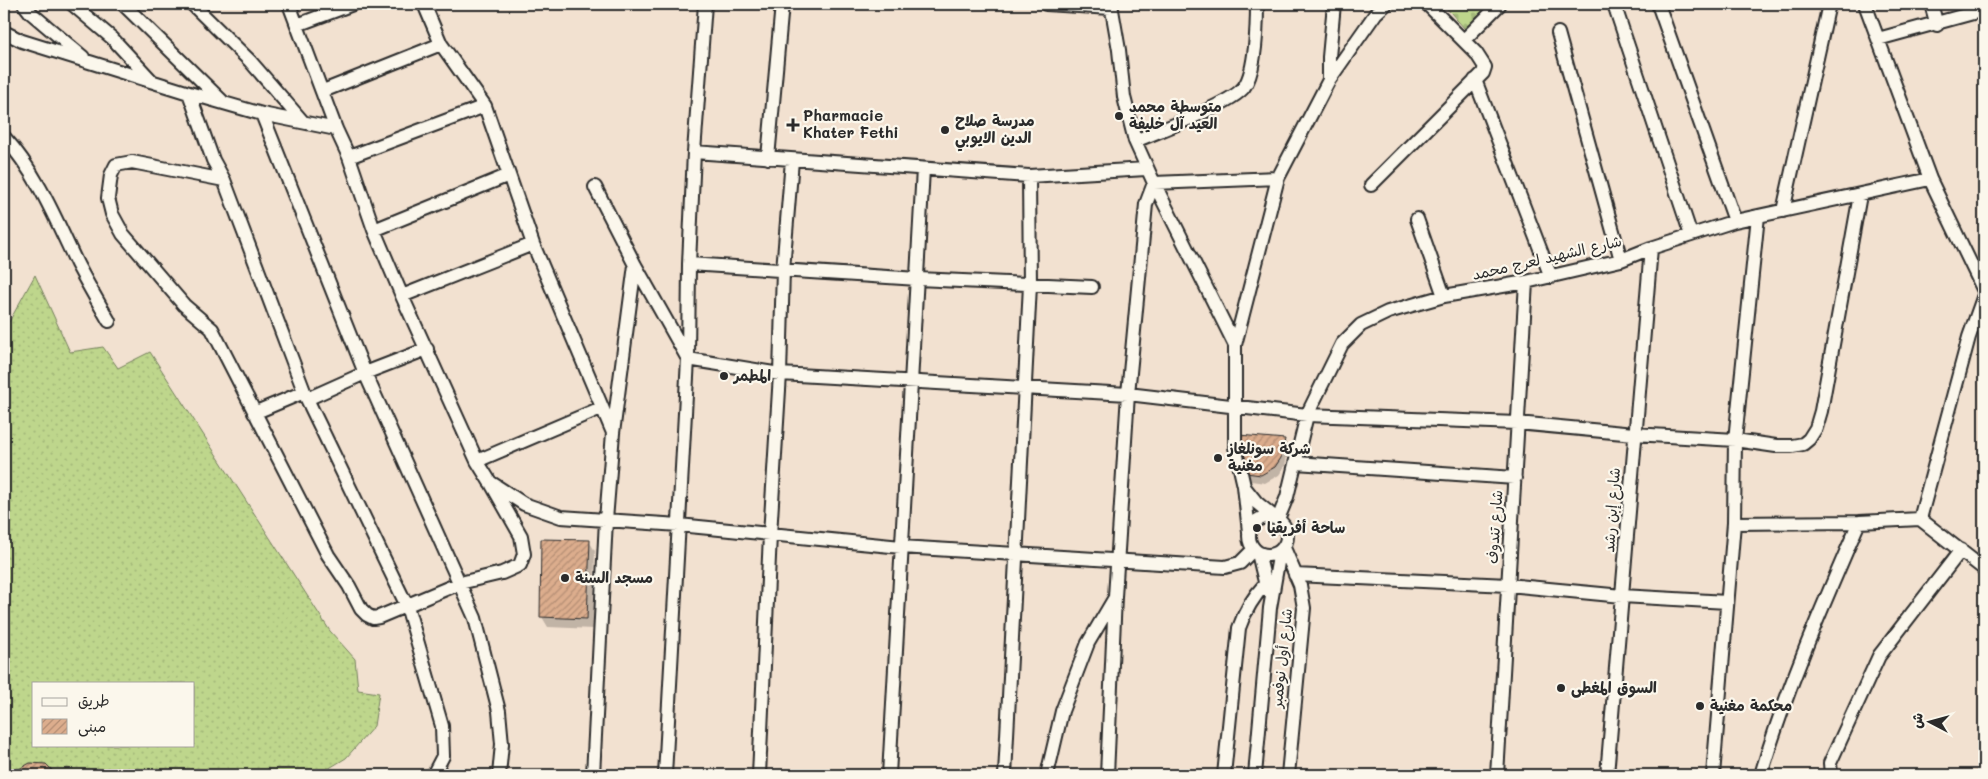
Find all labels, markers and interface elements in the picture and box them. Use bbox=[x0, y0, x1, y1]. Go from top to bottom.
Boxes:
place label: متوسطة محمد العيد آل خليفة bbox=[1129, 96, 1222, 133]
place label: Pharmacie Khater Fethi bbox=[803, 105, 899, 142]
place label: مدرسة صلاح الدين الايوبي bbox=[955, 110, 1035, 152]
marker: متوسطة محمد العيد آل خليفة bbox=[1113, 110, 1125, 122]
marker: Pharmacie Khater Fethi bbox=[787, 119, 799, 131]
marker: مدرسة صلاح الدين الايوبي bbox=[939, 124, 951, 136]
street label: شارع الشهيد لعرج محمد bbox=[1470, 230, 1624, 285]
place label: المطمر bbox=[732, 365, 771, 385]
marker: المطمر bbox=[718, 370, 730, 382]
place label: شركة سونلغاز مغنية bbox=[1226, 438, 1310, 475]
marker: شركة سونلغاز مغنية bbox=[1212, 452, 1224, 464]
street label: شارع إبن رشد bbox=[1598, 467, 1625, 553]
street label: شارع تندوف bbox=[1481, 489, 1508, 565]
place label: ساحة أفريقيا bbox=[1267, 517, 1345, 537]
marker: ساحة أفريقيا bbox=[1251, 522, 1263, 534]
place label: مسجد السنة bbox=[575, 567, 653, 587]
marker: مسجد السنة bbox=[559, 572, 571, 584]
street label: شارع أول نوفمبر bbox=[1266, 607, 1297, 710]
place label: السوق المغطى bbox=[1571, 677, 1657, 698]
legend bbox=[32, 682, 195, 746]
marker: السوق المغطى bbox=[1555, 682, 1567, 694]
text: طريق bbox=[78, 690, 110, 710]
place label: محكمة مغنية bbox=[1710, 695, 1792, 715]
north arrow bbox=[1906, 696, 1956, 746]
marker: محكمة مغنية bbox=[1694, 700, 1706, 712]
text: ش bbox=[1906, 712, 1927, 729]
text: مبنى bbox=[78, 716, 106, 737]

